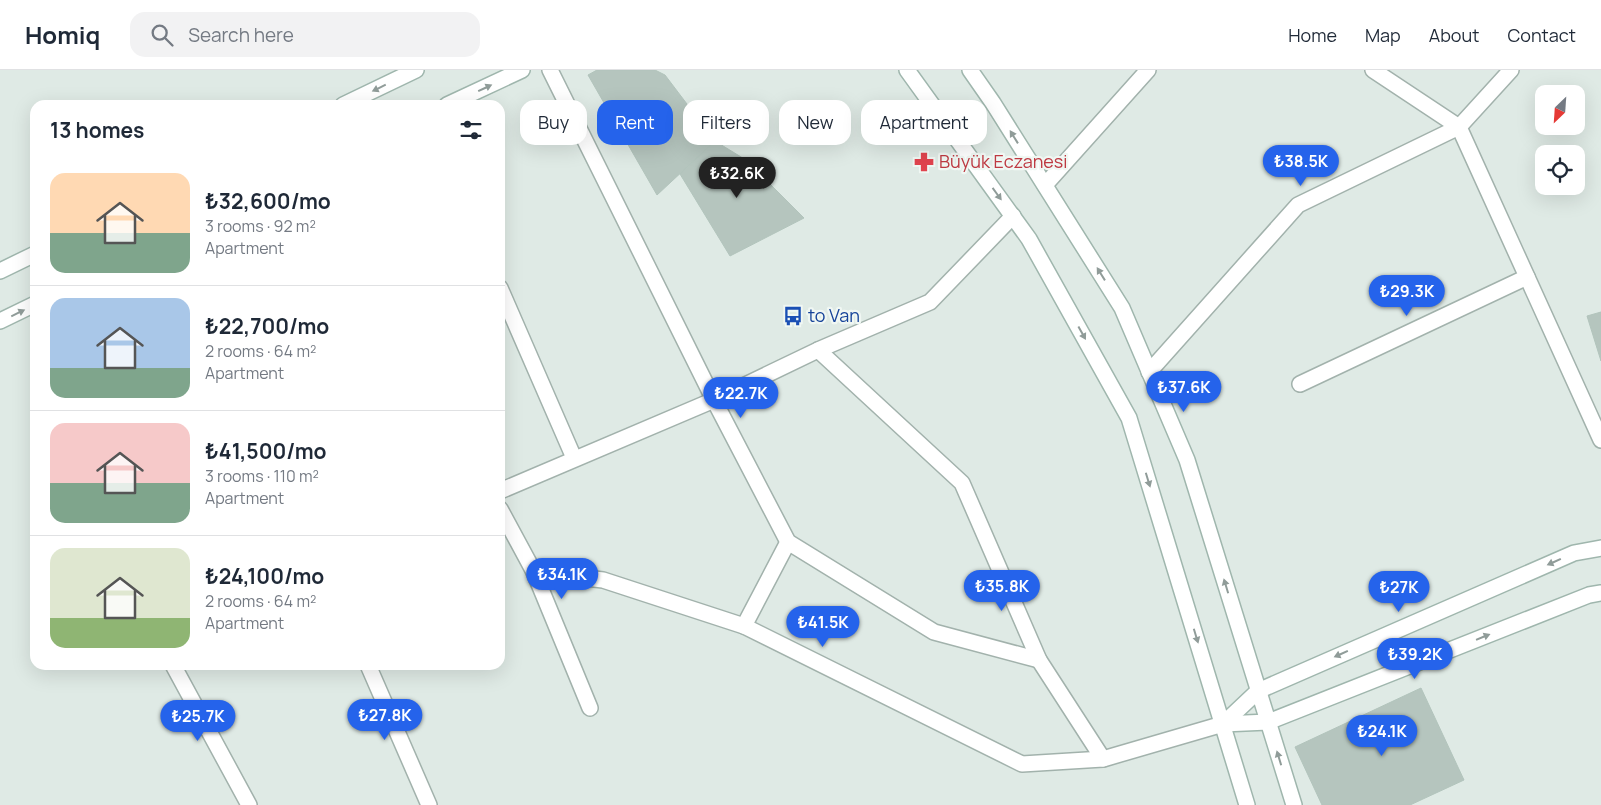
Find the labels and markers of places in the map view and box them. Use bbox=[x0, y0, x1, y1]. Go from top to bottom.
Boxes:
pin: ₺38.5K bbox=[1260, 144, 1342, 187]
place label: Büyük Eczanesi bbox=[939, 149, 1067, 173]
pharmacy icon: Büyük Eczanesi bbox=[913, 151, 935, 173]
pin: ₺32.6K bbox=[696, 156, 778, 199]
pin: ₺29.3K bbox=[1366, 274, 1448, 317]
place label: to Van bbox=[808, 303, 860, 327]
bus stop icon: to Van bbox=[782, 305, 804, 327]
pin: ₺37.6K bbox=[1143, 370, 1225, 413]
pin: ₺22.7K bbox=[700, 376, 782, 419]
pin: ₺34.1K bbox=[521, 558, 603, 600]
pin: ₺35.8K bbox=[961, 570, 1043, 612]
pin: ₺27K bbox=[1369, 570, 1429, 613]
pin: ₺41.5K bbox=[782, 606, 864, 648]
pin: ₺39.2K bbox=[1374, 638, 1456, 680]
pin: ₺27.8K bbox=[344, 698, 426, 741]
pin: ₺25.7K bbox=[157, 700, 239, 742]
pin: ₺24.1K bbox=[1341, 714, 1423, 757]

